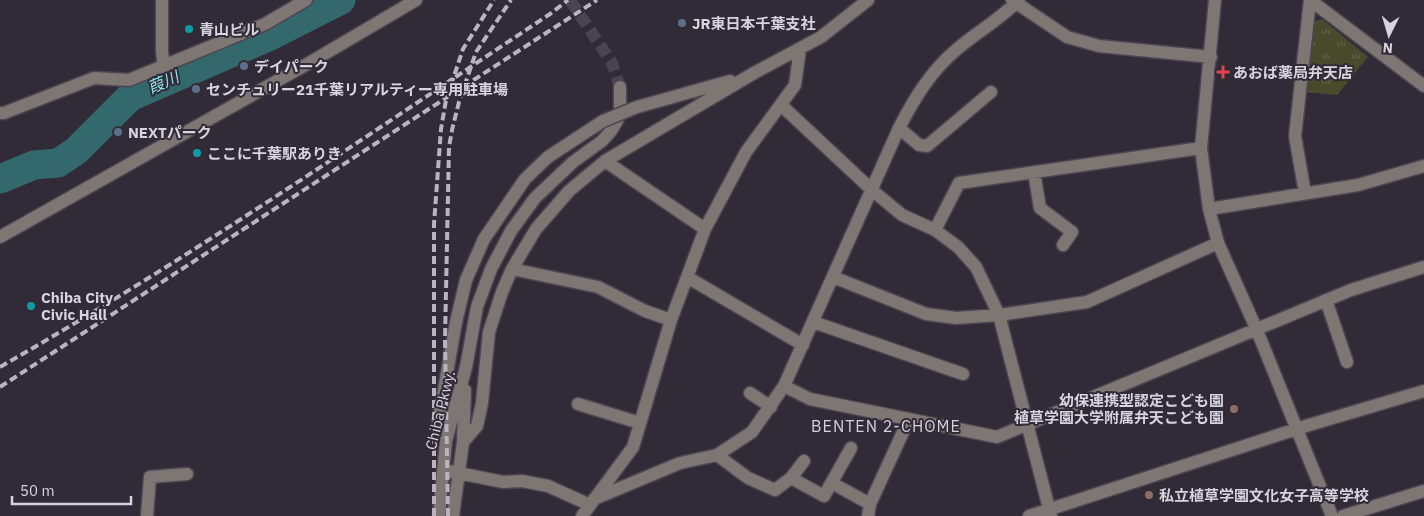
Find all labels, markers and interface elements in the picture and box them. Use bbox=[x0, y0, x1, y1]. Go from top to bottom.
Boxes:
north arrow bbox=[1364, 10, 1414, 60]
place label: JR東日本千葉支社 bbox=[692, 14, 816, 33]
marker: JR東日本千葉支社 bbox=[676, 17, 688, 29]
place label: 青山ビル bbox=[199, 20, 259, 39]
marker: 青山ビル bbox=[183, 23, 195, 35]
text: N bbox=[1382, 39, 1394, 57]
place label: デイパーク bbox=[254, 57, 329, 76]
marker: デイパーク bbox=[238, 60, 250, 72]
place label: あおば薬局弁天店 bbox=[1233, 63, 1353, 82]
water label: 葭川 bbox=[144, 66, 184, 98]
marker: あおば薬局弁天店 bbox=[1217, 66, 1229, 78]
place label: センチュリー21千葉リアルティー専用駐車場 bbox=[206, 80, 508, 99]
marker: センチュリー21千葉リアルティー専用駐車場 bbox=[190, 83, 202, 95]
place label: NEXTパーク bbox=[128, 123, 212, 142]
marker: NEXTパーク bbox=[112, 126, 124, 138]
place label: ここに千葉駅ありき bbox=[207, 144, 342, 163]
marker: ここに千葉駅ありき bbox=[191, 147, 203, 159]
place label: Chiba City Civic Hall bbox=[41, 288, 113, 324]
marker: Chiba City Civic Hall bbox=[25, 300, 37, 312]
street label: Chiba Pkwy. bbox=[421, 368, 459, 452]
place label: 幼保連携型認定こども園 植草学園大学附属弁天こども園 bbox=[1014, 391, 1224, 427]
marker: 幼保連携型認定こども園 植草学園大学附属弁天こども園 bbox=[1228, 403, 1240, 415]
district label: BENTEN 2-CHOME bbox=[811, 416, 961, 436]
scale bar bbox=[12, 474, 131, 506]
text: 50 m bbox=[20, 481, 55, 500]
place label: 私立植草学園文化女子高等学校 bbox=[1159, 486, 1369, 505]
marker: 私立植草学園文化女子高等学校 bbox=[1143, 489, 1155, 501]

